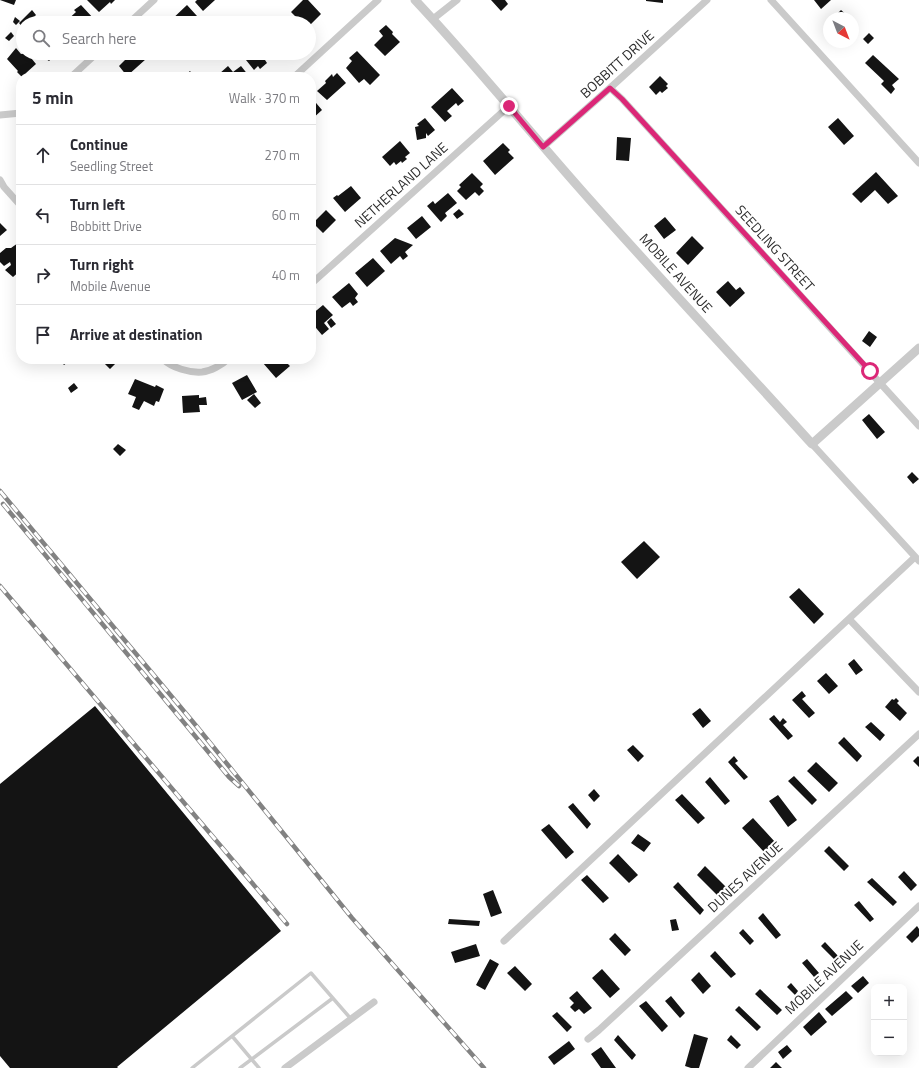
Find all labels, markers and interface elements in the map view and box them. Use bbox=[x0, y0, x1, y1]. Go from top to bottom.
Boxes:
north arrow bbox=[823, 12, 859, 48]
search box bbox=[16, 16, 316, 60]
street label: BOBBITT DRIVE bbox=[575, 24, 659, 103]
icon: search bbox=[30, 27, 52, 49]
text: Search here bbox=[62, 27, 136, 50]
text: 5 min bbox=[32, 85, 73, 111]
text: Walk · 370 m bbox=[229, 88, 300, 108]
route end bbox=[500, 97, 518, 115]
text: Continue bbox=[70, 133, 128, 156]
street label: NETHERLAND LANE bbox=[349, 137, 452, 232]
icon: ahead bbox=[32, 144, 54, 166]
text: 270 m bbox=[264, 145, 300, 165]
text: Seedling Street bbox=[70, 156, 153, 176]
text: Turn left bbox=[70, 193, 125, 216]
street label: SEEDLING STREET bbox=[731, 200, 820, 296]
icon: left bbox=[32, 204, 54, 226]
text: 60 m bbox=[272, 205, 300, 225]
text: Bobbitt Drive bbox=[70, 216, 142, 236]
street label: MOBILE AVENUE bbox=[635, 228, 718, 317]
text: Turn right bbox=[70, 253, 134, 276]
icon: right bbox=[32, 264, 54, 286]
text: 40 m bbox=[272, 265, 300, 285]
text: Mobile Avenue bbox=[70, 276, 151, 296]
text: Arrive at destination bbox=[70, 323, 203, 346]
icon: arrive bbox=[32, 324, 54, 346]
route start bbox=[861, 362, 879, 380]
street label: DUNES AVENUE bbox=[702, 836, 787, 917]
street label: MOBILE AVENUE bbox=[780, 934, 868, 1019]
map controls bbox=[871, 984, 907, 1056]
button: + bbox=[871, 984, 907, 1020]
button: − bbox=[871, 1020, 907, 1056]

